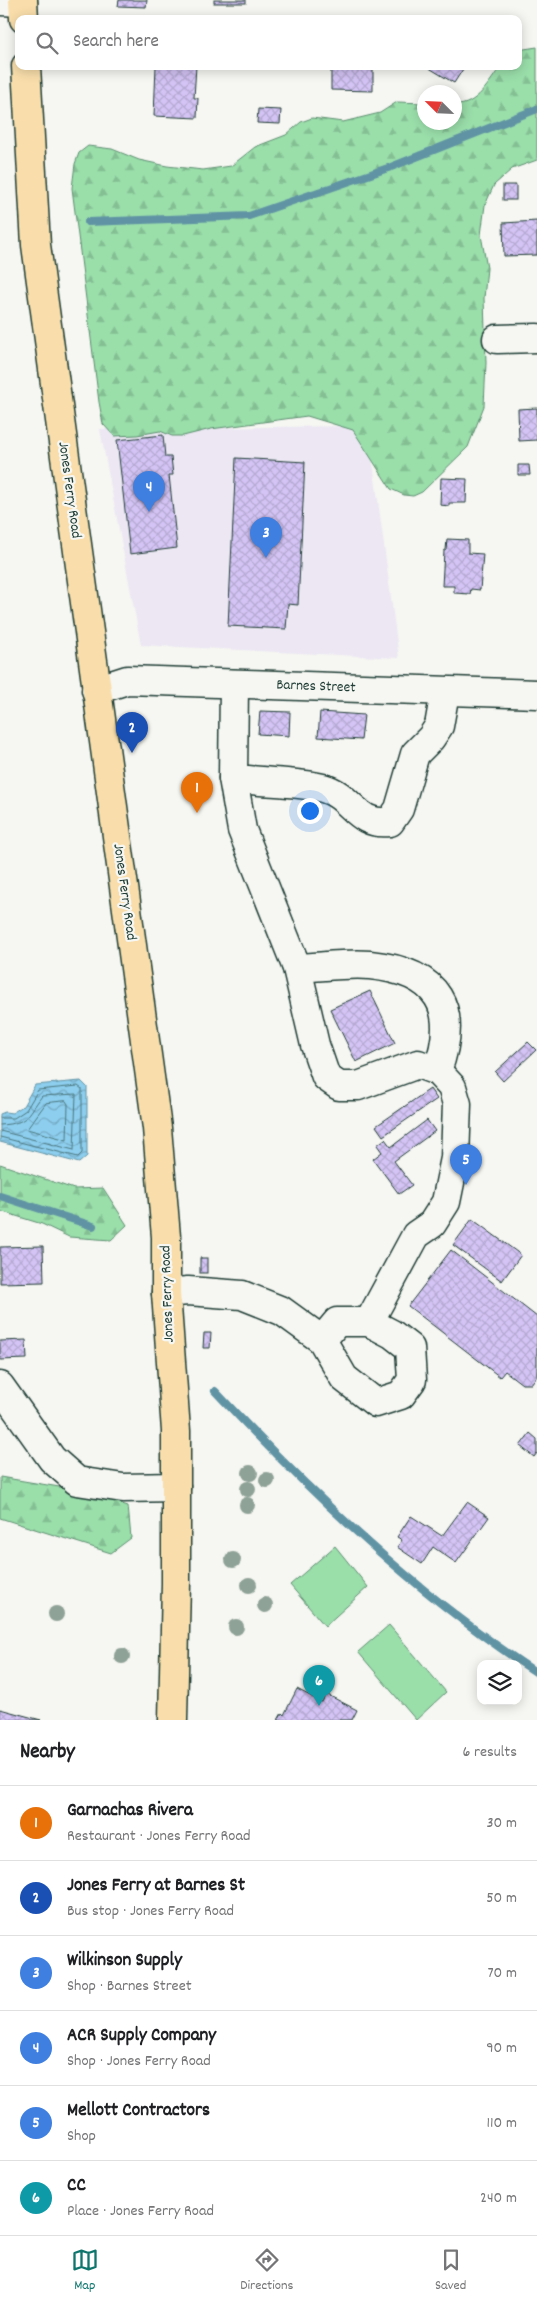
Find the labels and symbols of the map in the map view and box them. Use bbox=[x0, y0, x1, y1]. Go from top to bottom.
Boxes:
north arrow bbox=[417, 85, 462, 130]
street label: Jones Ferry Road bbox=[51, 440, 87, 540]
pin: 4 bbox=[133, 471, 165, 512]
pin: 3 bbox=[250, 517, 282, 558]
street label: Barnes Street bbox=[276, 675, 357, 699]
pin: 2 bbox=[116, 712, 148, 753]
pin: 1 bbox=[181, 772, 213, 813]
your location bbox=[297, 798, 323, 824]
street label: Jones Ferry Road bbox=[106, 842, 142, 942]
pin: 5 bbox=[450, 1144, 482, 1185]
street label: Jones Ferry Road bbox=[155, 1245, 181, 1343]
pin: 6 bbox=[303, 1665, 335, 1706]

